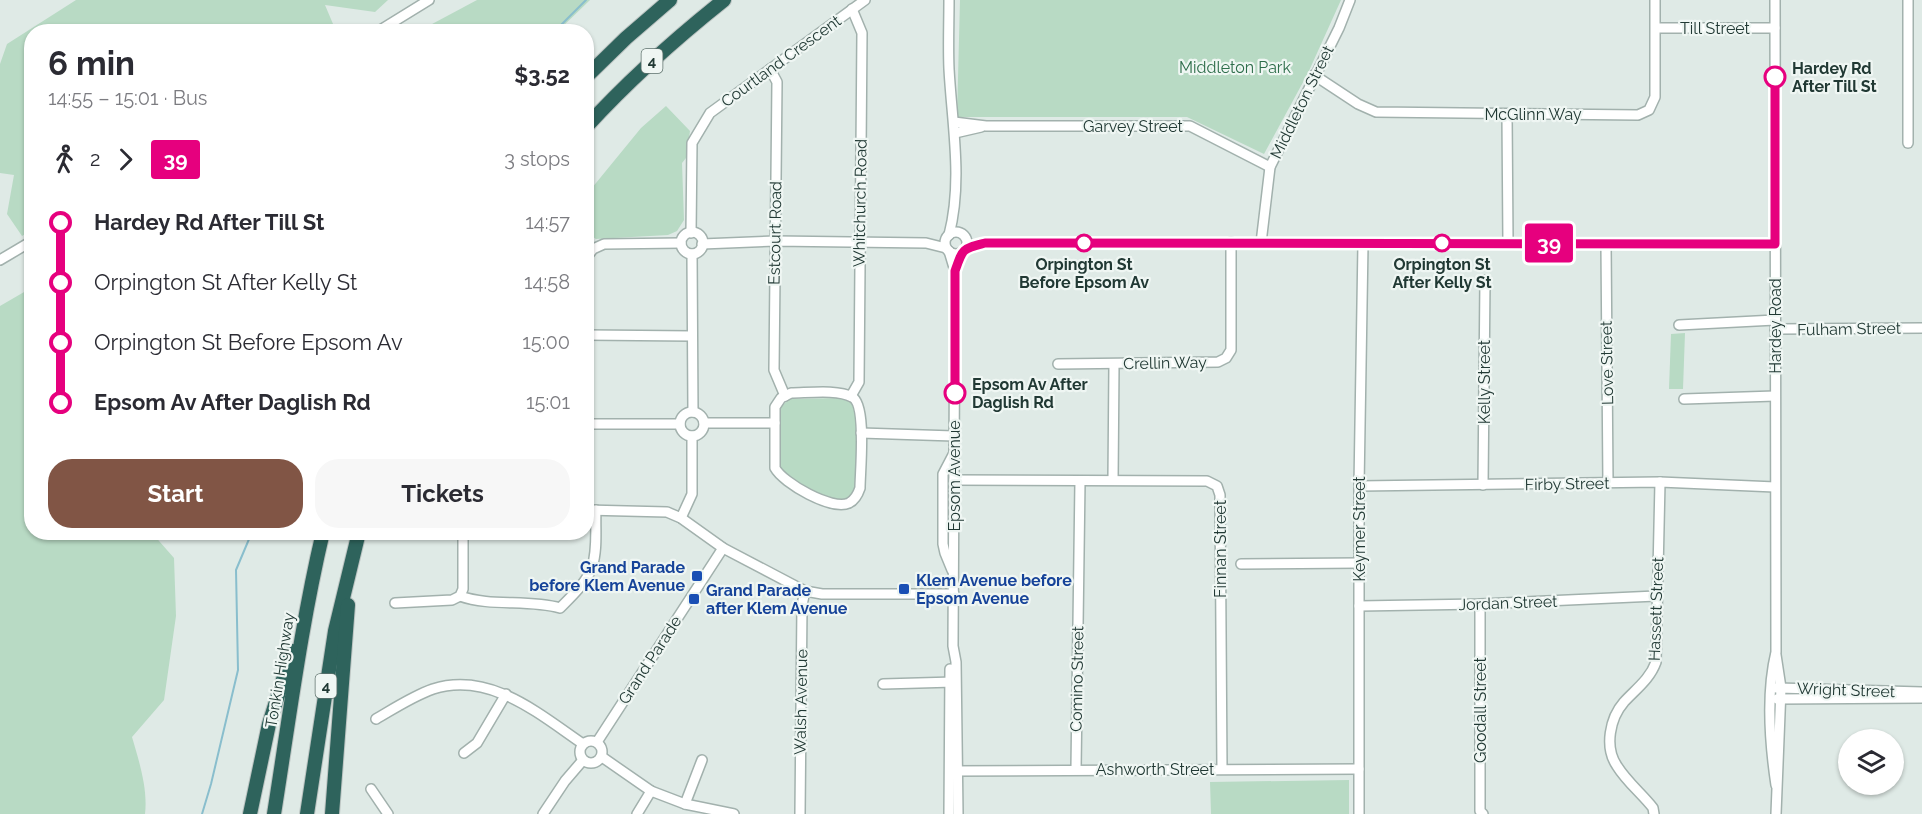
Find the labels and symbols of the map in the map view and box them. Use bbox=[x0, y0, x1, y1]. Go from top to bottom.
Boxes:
street label: Courtland Crescent bbox=[717, 11, 845, 111]
street label: Till Street bbox=[1680, 19, 1751, 38]
street label: Middleton Street bbox=[1266, 42, 1338, 162]
road number: 4 bbox=[642, 49, 662, 73]
park label: Middleton Park bbox=[1179, 58, 1291, 77]
place label: Hardey Rd After Till St bbox=[1792, 59, 1877, 96]
marker: Hardey Rd After Till St bbox=[1764, 66, 1786, 88]
street label: McGlinn Way bbox=[1484, 105, 1582, 124]
street label: Garvey Street bbox=[1083, 117, 1184, 136]
street label: Whitchurch Road bbox=[849, 139, 871, 267]
street label: Estcourt Road bbox=[765, 181, 785, 285]
line badge: 39 bbox=[1522, 224, 1576, 262]
marker: Orpington St Before Epsom Av bbox=[1075, 234, 1093, 252]
marker: Orpington St After Kelly St bbox=[1433, 234, 1451, 252]
place label: Orpington St Before Epsom Av bbox=[1019, 255, 1149, 292]
place label: Orpington St After Kelly St bbox=[1392, 255, 1492, 292]
street label: Hardey Road bbox=[1766, 278, 1785, 374]
street label: Fulham Street bbox=[1797, 319, 1902, 339]
street label: Love Street bbox=[1597, 320, 1617, 405]
street label: Kelly Street bbox=[1475, 339, 1494, 424]
street label: Crellin Way bbox=[1123, 353, 1207, 373]
place label: Epsom Av After Daglish Rd bbox=[972, 375, 1088, 412]
marker: Epsom Av After Daglish Rd bbox=[944, 382, 966, 404]
street label: Epsom Avenue bbox=[945, 420, 964, 532]
street label: Firby Street bbox=[1524, 474, 1610, 494]
street label: Keymer Street bbox=[1350, 476, 1369, 582]
street label: Finnan Street bbox=[1211, 499, 1230, 598]
street label: Hassett Street bbox=[1645, 556, 1667, 661]
place label: Grand Parade before Klem Avenue bbox=[529, 558, 685, 595]
marker: Grand Parade before Klem Avenue bbox=[690, 569, 704, 583]
place label: Klem Avenue before Epsom Avenue bbox=[916, 571, 1072, 608]
place label: Grand Parade after Klem Avenue bbox=[706, 581, 848, 618]
marker: Klem Avenue before Epsom Avenue bbox=[897, 582, 911, 596]
marker: Grand Parade after Klem Avenue bbox=[687, 592, 701, 606]
street label: Jordan Street bbox=[1458, 592, 1558, 614]
street label: Tonkin Highway bbox=[262, 611, 299, 729]
street label: Grand Parade bbox=[614, 612, 686, 708]
street label: Comino Street bbox=[1067, 625, 1087, 732]
street label: Walsh Avenue bbox=[791, 649, 811, 755]
street label: Goodall Street bbox=[1471, 656, 1490, 763]
road number: 4 bbox=[316, 674, 336, 698]
street label: Wright Street bbox=[1797, 679, 1896, 701]
street label: Ashworth Street bbox=[1096, 760, 1215, 779]

